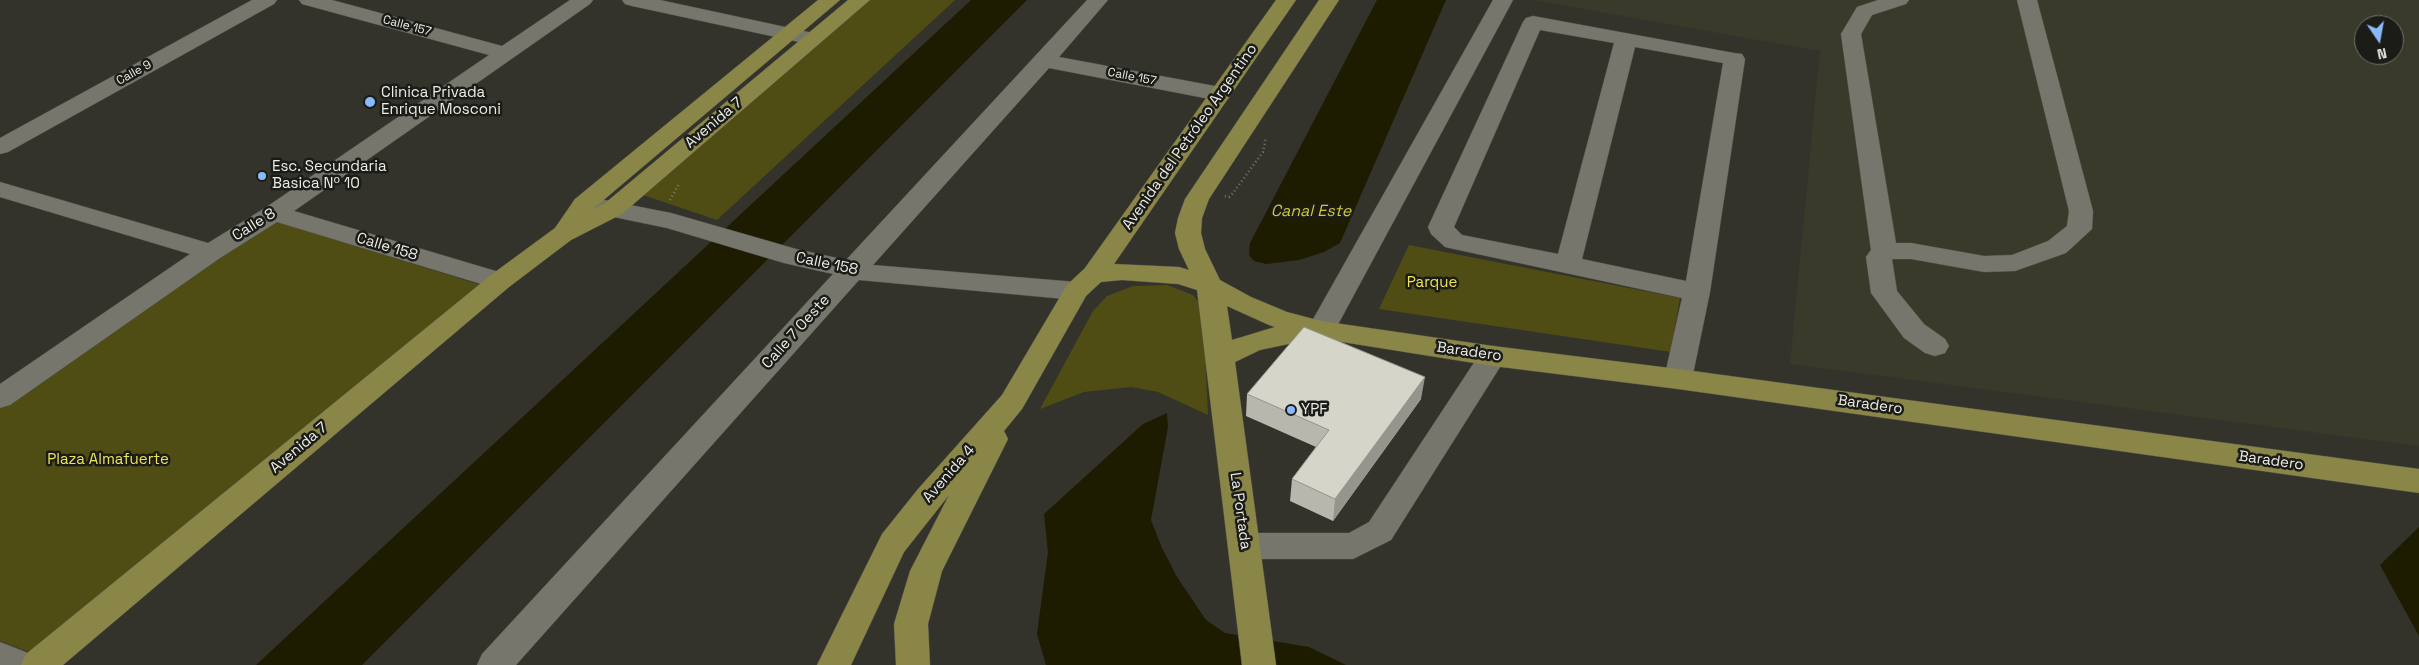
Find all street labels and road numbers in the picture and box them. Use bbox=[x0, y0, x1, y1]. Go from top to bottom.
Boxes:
street label: Calle 157 bbox=[381, 13, 433, 39]
street label: Avenida del Petróleo Argentino bbox=[1119, 41, 1261, 233]
street label: Calle 9 bbox=[114, 57, 154, 89]
street label: Calle 157 bbox=[1106, 65, 1158, 89]
street label: Avenida 7 bbox=[682, 94, 746, 152]
street label: Calle 8 bbox=[229, 205, 279, 245]
street label: Calle 158 bbox=[354, 229, 420, 265]
street label: Calle 158 bbox=[794, 249, 860, 279]
street label: Calle 7 Oeste bbox=[758, 291, 834, 373]
street label: Baradero bbox=[1435, 339, 1503, 365]
street label: Baradero bbox=[1836, 392, 1904, 418]
street label: Avenida 7 bbox=[267, 419, 331, 477]
street label: Avenida 4 bbox=[919, 442, 979, 506]
street label: Baradero bbox=[2237, 448, 2305, 474]
street label: La Portada bbox=[1226, 471, 1254, 551]

